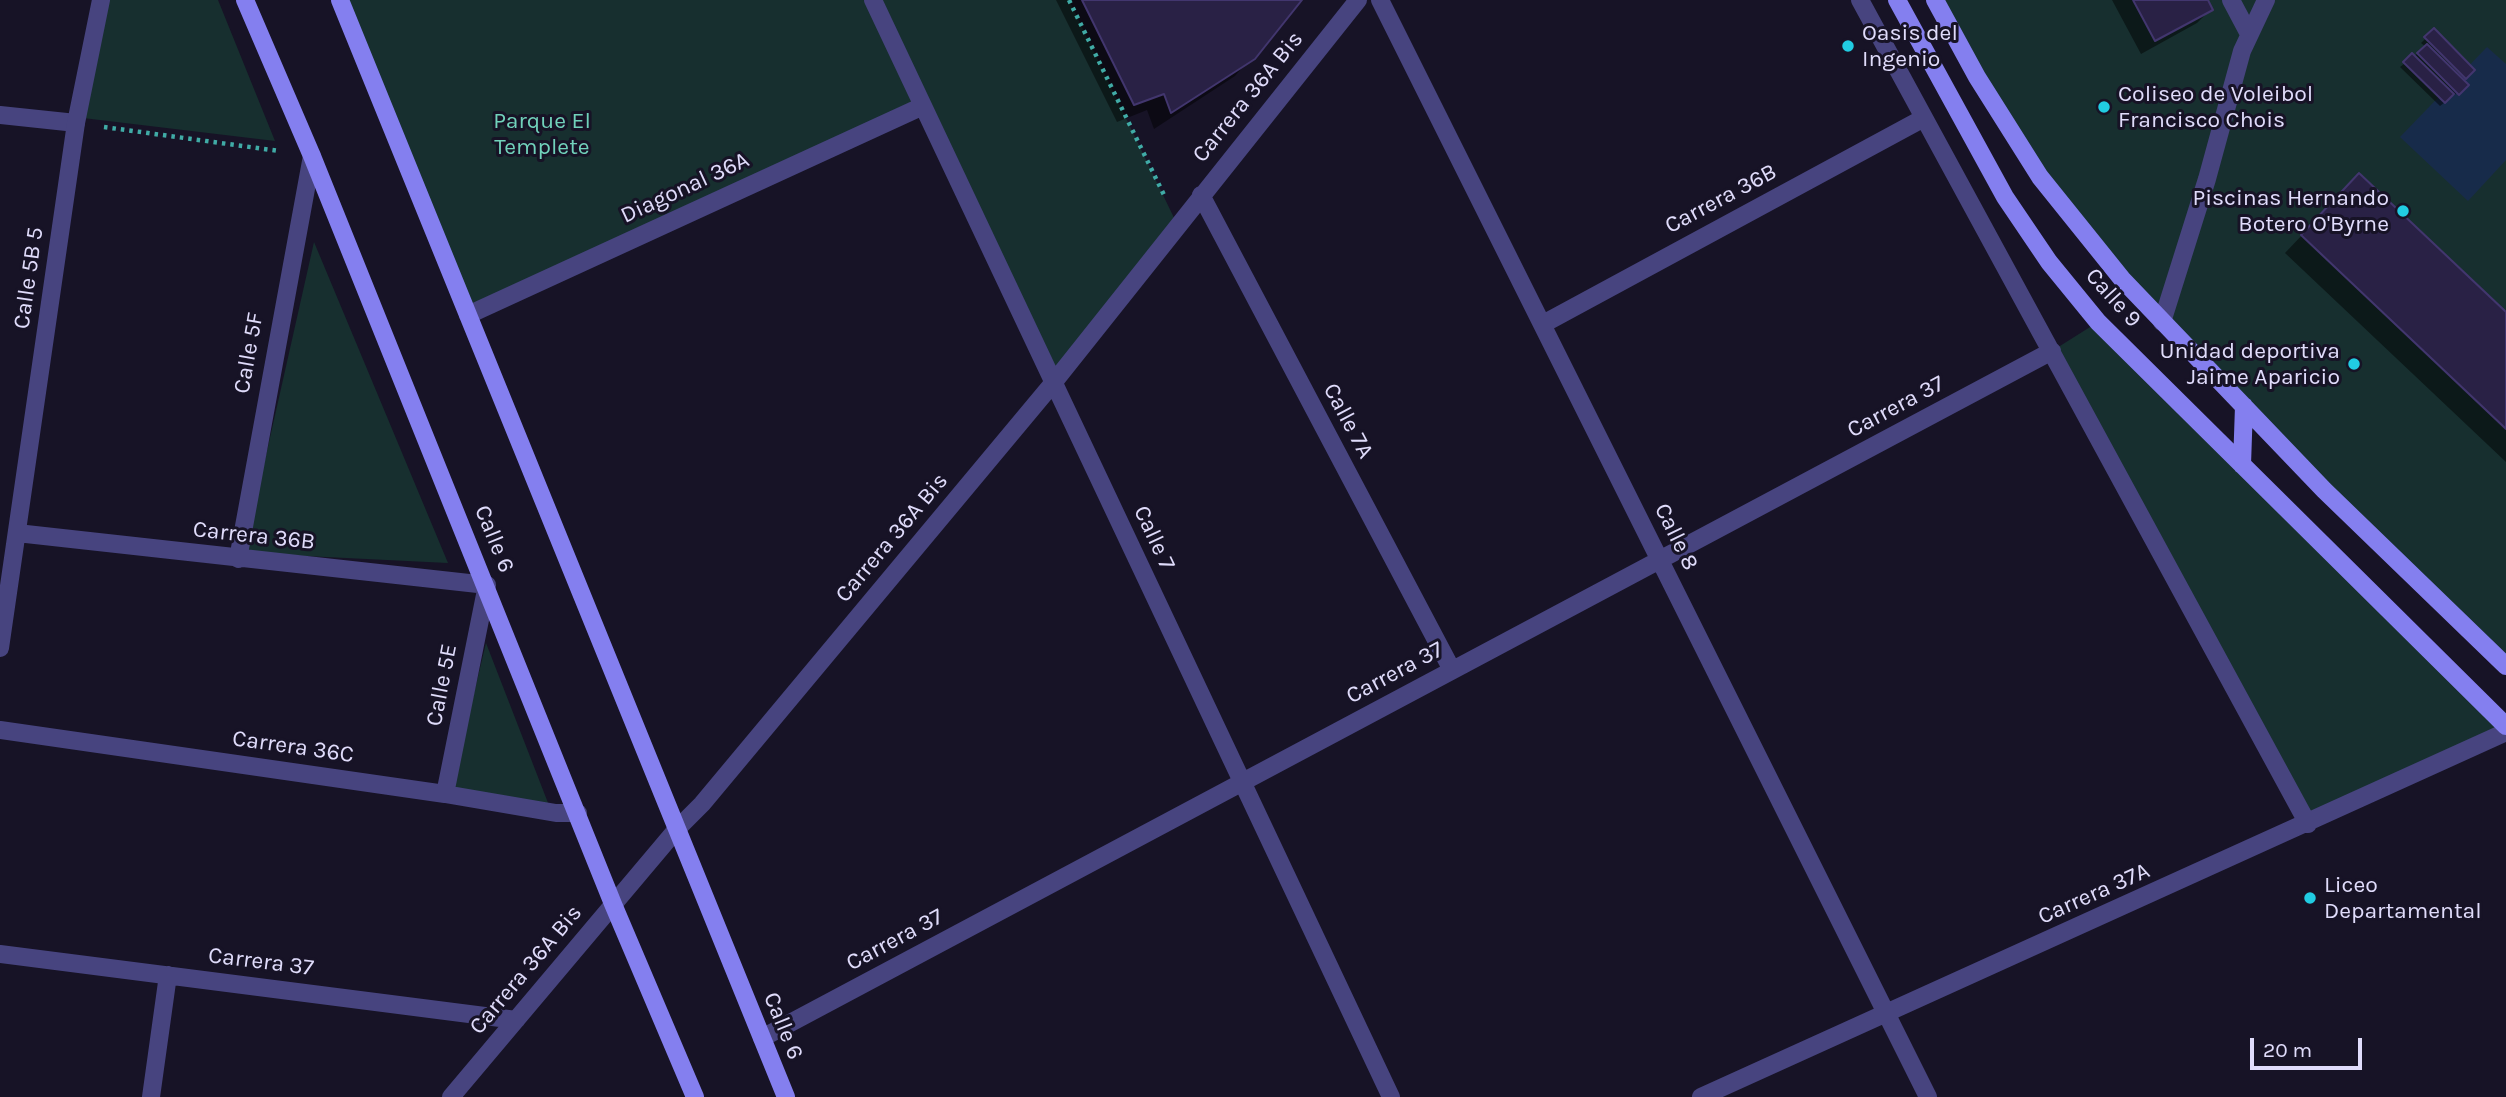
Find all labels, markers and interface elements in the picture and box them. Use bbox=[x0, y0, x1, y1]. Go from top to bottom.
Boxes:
place label: Oasis del Ingenio bbox=[1862, 19, 1958, 73]
street label: Carrera 36A Bis bbox=[1187, 26, 1309, 168]
marker: Oasis del Ingenio bbox=[1840, 38, 1856, 54]
place label: Coliseo de Voleibol Francisco Chois bbox=[2118, 80, 2313, 134]
marker: Coliseo de Voleibol Francisco Chois bbox=[2096, 99, 2112, 115]
park label: Parque El Templete bbox=[493, 107, 591, 161]
street label: Diagonal 36A bbox=[616, 146, 754, 230]
street label: Carrera 36B bbox=[1660, 158, 1782, 240]
place label: Piscinas Hernando Botero O'Byrne bbox=[2192, 184, 2389, 238]
marker: Piscinas Hernando Botero O'Byrne bbox=[2395, 203, 2411, 219]
street label: Calle 5B 5 bbox=[8, 225, 50, 331]
street label: Calle 9 bbox=[2079, 263, 2147, 333]
street label: Calle 5F bbox=[228, 310, 270, 396]
place label: Unidad deportiva Jaime Aparicio bbox=[2159, 337, 2340, 391]
marker: Unidad deportiva Jaime Aparicio bbox=[2346, 356, 2362, 372]
street label: Carrera 37 bbox=[1843, 370, 1949, 444]
street label: Calle 7A bbox=[1317, 379, 1379, 463]
street label: Carrera 36A Bis bbox=[830, 468, 954, 608]
street label: Calle 8 bbox=[1648, 499, 1704, 575]
street label: Calle 6 bbox=[468, 501, 520, 577]
street label: Calle 7 bbox=[1127, 501, 1181, 575]
street label: Carrera 36B bbox=[192, 516, 316, 556]
street label: Carrera 37 bbox=[1342, 636, 1448, 710]
street label: Calle 5E bbox=[421, 642, 463, 728]
street label: Carrera 36C bbox=[230, 725, 356, 769]
street label: Carrera 37A bbox=[2034, 857, 2154, 931]
place label: Liceo Departamental bbox=[2324, 871, 2482, 925]
marker: Liceo Departamental bbox=[2302, 890, 2318, 906]
street label: Carrera 36A Bis bbox=[464, 900, 588, 1040]
street label: Carrera 37 bbox=[842, 903, 948, 977]
street label: Carrera 37 bbox=[207, 942, 315, 982]
street label: Calle 6 bbox=[757, 988, 809, 1064]
scale bar bbox=[2254, 1024, 2366, 1068]
text: 20 m bbox=[2263, 1038, 2312, 1062]

